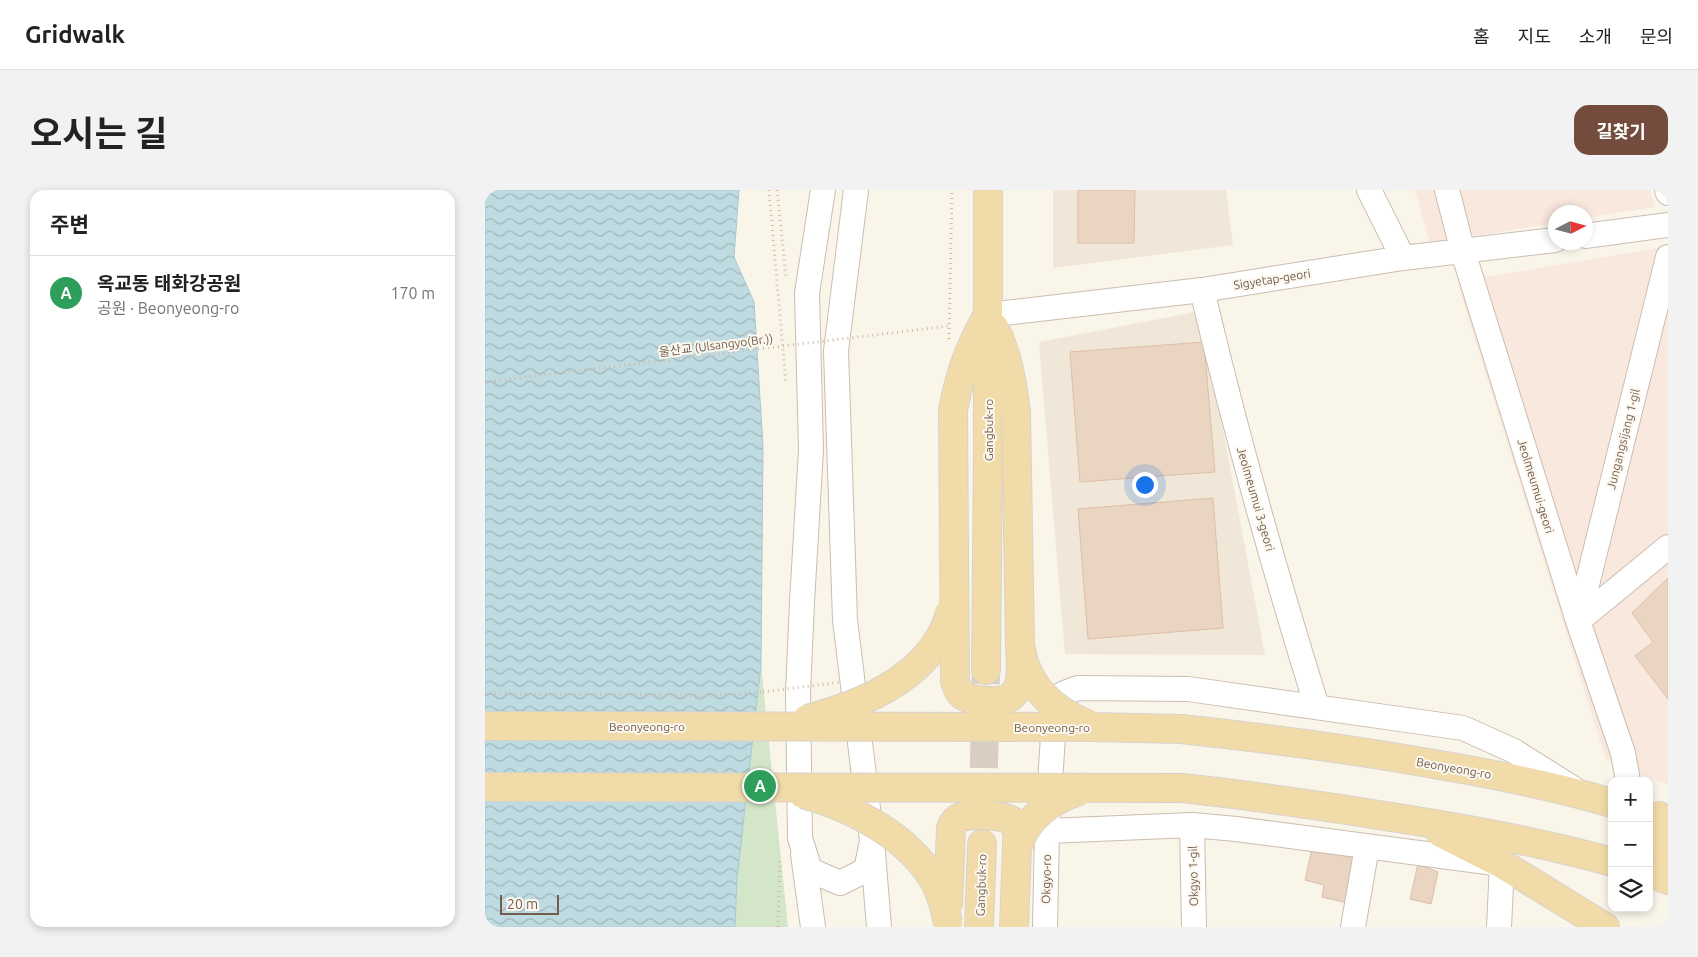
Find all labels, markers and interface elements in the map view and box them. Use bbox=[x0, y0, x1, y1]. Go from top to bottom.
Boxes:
text: Gridwalk bbox=[25, 21, 125, 48]
text: 홈 bbox=[1473, 26, 1490, 46]
text: 지도 bbox=[1518, 26, 1551, 46]
text: 소개 bbox=[1579, 26, 1612, 46]
text: 문의 bbox=[1640, 26, 1673, 46]
button: 길찾기 bbox=[1574, 105, 1668, 155]
text: 오시는 길 bbox=[30, 113, 167, 153]
north arrow bbox=[1548, 205, 1593, 250]
text: 주변 bbox=[50, 212, 89, 236]
street label: Sigyetap-geori bbox=[1233, 266, 1312, 292]
text: 옥교동 태화강공원 bbox=[97, 272, 241, 294]
text: A bbox=[60, 284, 72, 302]
text: 170 m bbox=[390, 284, 435, 302]
text: 공원 · Beonyeong-ro bbox=[97, 299, 239, 317]
street label: 울산교 (Ulsangyo(Br.)) bbox=[658, 332, 774, 359]
street label: Jungangsijang 1-gil bbox=[1604, 387, 1642, 491]
street label: Gangbuk-ro bbox=[982, 399, 995, 461]
street label: Jeolmeumui-geori bbox=[1515, 437, 1557, 535]
street label: Jeolmeumui 3-geori bbox=[1235, 445, 1277, 553]
your location bbox=[1132, 472, 1158, 498]
street label: Beonyeong-ro bbox=[609, 720, 685, 733]
street label: Beonyeong-ro bbox=[1014, 721, 1090, 734]
street label: Beonyeong-ro bbox=[1415, 755, 1493, 781]
pin: A bbox=[744, 767, 776, 805]
map controls bbox=[1608, 777, 1653, 912]
button: + bbox=[1608, 777, 1653, 822]
button: − bbox=[1608, 822, 1653, 867]
street label: Okgyo 1-gil bbox=[1186, 846, 1200, 906]
street label: Gangbuk-ro bbox=[973, 853, 989, 917]
street label: Okgyo-ro bbox=[1039, 854, 1053, 904]
button: layers bbox=[1608, 867, 1653, 912]
scale bar bbox=[500, 892, 559, 915]
text: 20 m bbox=[507, 896, 538, 912]

